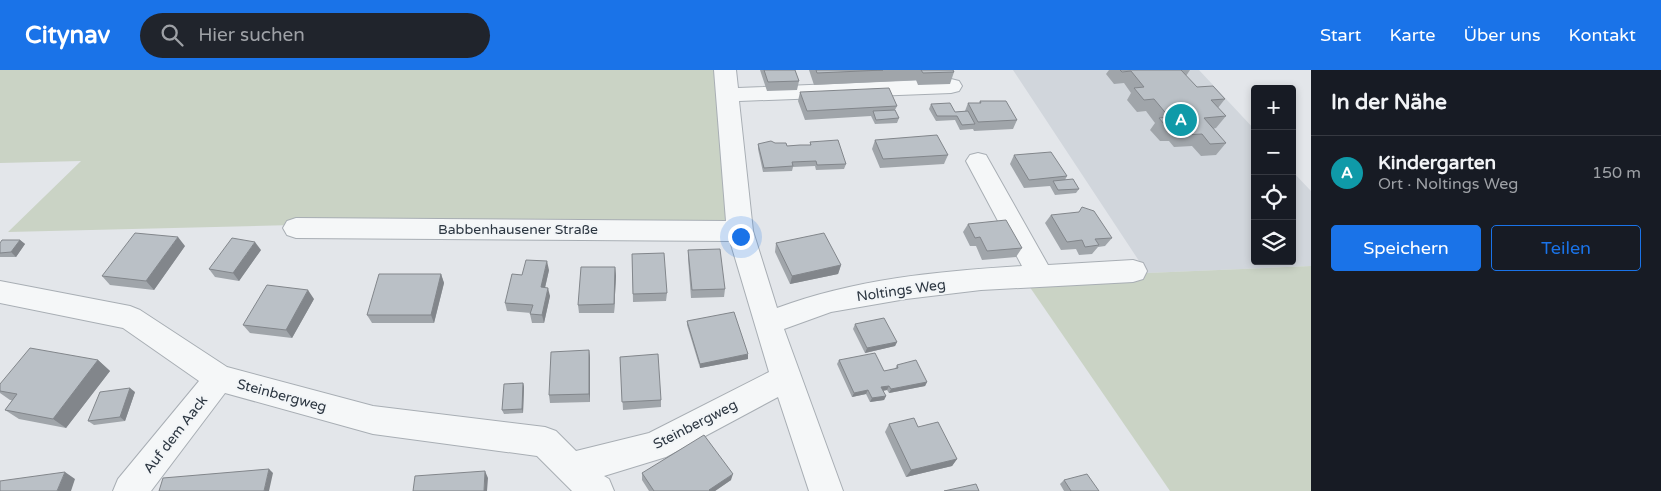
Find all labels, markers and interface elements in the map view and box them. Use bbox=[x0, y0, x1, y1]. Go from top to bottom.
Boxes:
search box bbox=[140, 13, 490, 58]
text: Citynav bbox=[25, 21, 110, 50]
icon: search bbox=[158, 21, 186, 49]
text: Hier suchen bbox=[198, 24, 305, 46]
text: Start bbox=[1320, 24, 1361, 46]
text: Karte bbox=[1389, 24, 1435, 46]
text: Über uns bbox=[1463, 24, 1541, 46]
text: Kontakt bbox=[1569, 24, 1636, 46]
map controls bbox=[1251, 85, 1296, 265]
button: + bbox=[1251, 85, 1296, 130]
text: In der Nähe bbox=[1331, 90, 1447, 115]
pin: A bbox=[1165, 101, 1197, 139]
button: − bbox=[1251, 130, 1296, 175]
text: Kindergarten bbox=[1378, 152, 1496, 174]
text: A bbox=[1341, 163, 1353, 183]
text: 150 m bbox=[1592, 163, 1641, 183]
text: Ort · Noltings Weg bbox=[1378, 174, 1518, 194]
button: locate bbox=[1251, 175, 1296, 220]
button: layers bbox=[1251, 220, 1296, 265]
street label: Babbenhausener Straße bbox=[438, 221, 598, 238]
your location bbox=[728, 224, 754, 250]
button: Speichern bbox=[1331, 225, 1481, 271]
button: Teilen bbox=[1491, 225, 1641, 271]
street label: Noltings Weg bbox=[855, 276, 947, 305]
street label: Steinbergweg bbox=[235, 375, 329, 416]
street label: Auf dem Aack bbox=[140, 392, 211, 477]
street label: Steinbergweg bbox=[650, 396, 740, 453]

